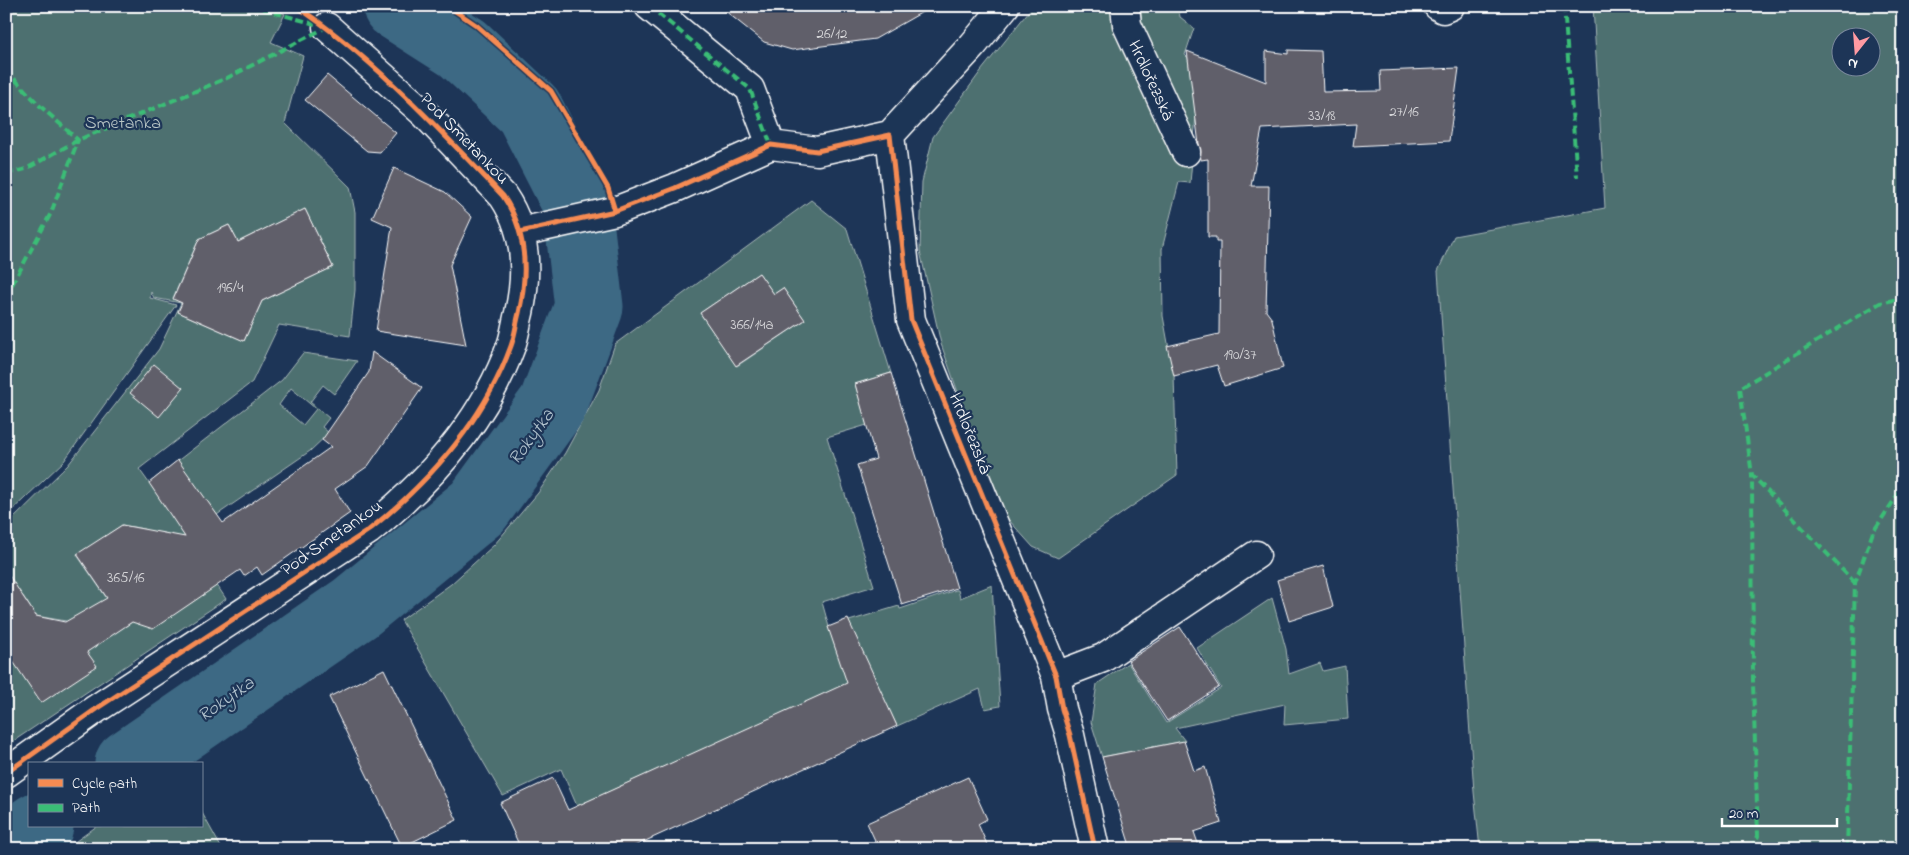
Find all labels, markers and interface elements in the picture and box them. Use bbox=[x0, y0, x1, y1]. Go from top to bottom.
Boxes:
house number: 26/12 bbox=[817, 23, 848, 45]
north arrow bbox=[1832, 28, 1882, 78]
street label: Hrdlořezská bbox=[1120, 36, 1180, 125]
text: N bbox=[1845, 52, 1860, 74]
street label: Pod Smetankou bbox=[413, 88, 514, 191]
house number: 27/16 bbox=[1389, 101, 1419, 123]
house number: 33/18 bbox=[1308, 105, 1336, 127]
park label: Smetanka bbox=[85, 111, 161, 137]
house number: 196/4 bbox=[217, 277, 243, 299]
house number: 366/14a bbox=[730, 314, 774, 336]
house number: 190/37 bbox=[1224, 344, 1256, 366]
street label: Hrdlořezská bbox=[941, 389, 997, 478]
water label: Rokytka bbox=[502, 403, 562, 471]
street label: Pod Smetankou bbox=[276, 494, 388, 583]
house number: 365/16 bbox=[107, 567, 145, 589]
water label: Rokytka bbox=[193, 670, 261, 729]
legend bbox=[28, 762, 202, 828]
text: Cycle path bbox=[72, 773, 137, 796]
scale bar bbox=[1722, 795, 1836, 827]
text: Path bbox=[72, 797, 100, 819]
text: 20 m bbox=[1729, 803, 1759, 825]

